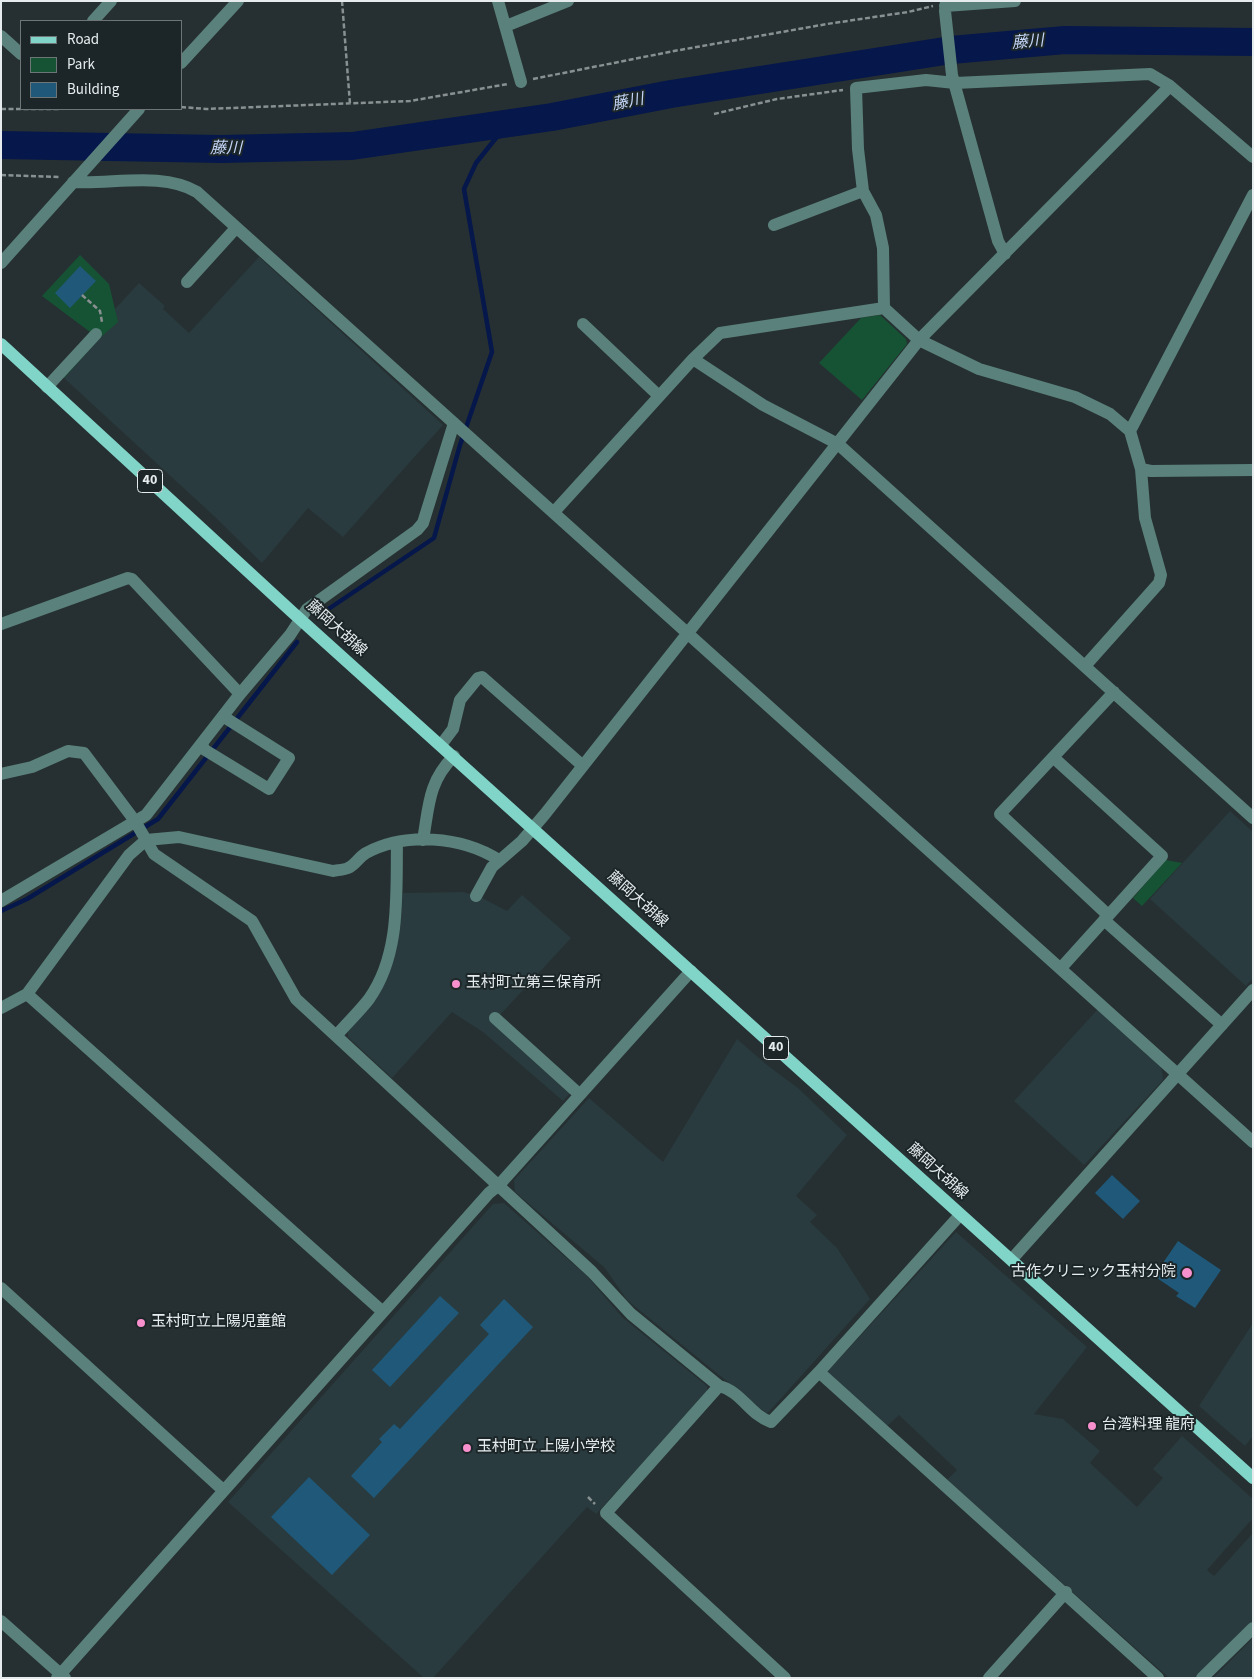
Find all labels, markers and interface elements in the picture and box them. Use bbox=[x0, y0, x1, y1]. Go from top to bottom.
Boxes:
legend bbox=[20, 20, 182, 110]
text: Road bbox=[67, 29, 99, 50]
water label: 藤川 bbox=[1011, 32, 1045, 54]
text: Park bbox=[67, 54, 95, 75]
text: Building bbox=[67, 79, 119, 100]
water label: 藤川 bbox=[610, 91, 646, 115]
water label: 藤川 bbox=[210, 139, 242, 159]
road number: 40 bbox=[138, 470, 162, 492]
street label: 藤岡大胡線 bbox=[302, 597, 370, 661]
street label: 藤岡大胡線 bbox=[603, 868, 671, 932]
place label: 玉村町立第三保育所 bbox=[466, 975, 601, 993]
marker: 玉村町立第三保育所 bbox=[450, 978, 462, 990]
road number: 40 bbox=[764, 1036, 788, 1060]
street label: 藤岡大胡線 bbox=[903, 1140, 971, 1204]
place label: 古作クリニック玉村分院 bbox=[1011, 1264, 1176, 1282]
marker: 古作クリニック玉村分院 bbox=[1180, 1266, 1194, 1280]
place label: 玉村町立上陽児童館 bbox=[151, 1314, 286, 1332]
marker: 玉村町立上陽児童館 bbox=[135, 1317, 147, 1329]
place label: 台湾料理 龍府 bbox=[1102, 1417, 1195, 1435]
marker: 台湾料理 龍府 bbox=[1086, 1420, 1098, 1432]
place label: 玉村町立 上陽小学校 bbox=[477, 1439, 615, 1457]
marker: 玉村町立 上陽小学校 bbox=[461, 1442, 473, 1454]

